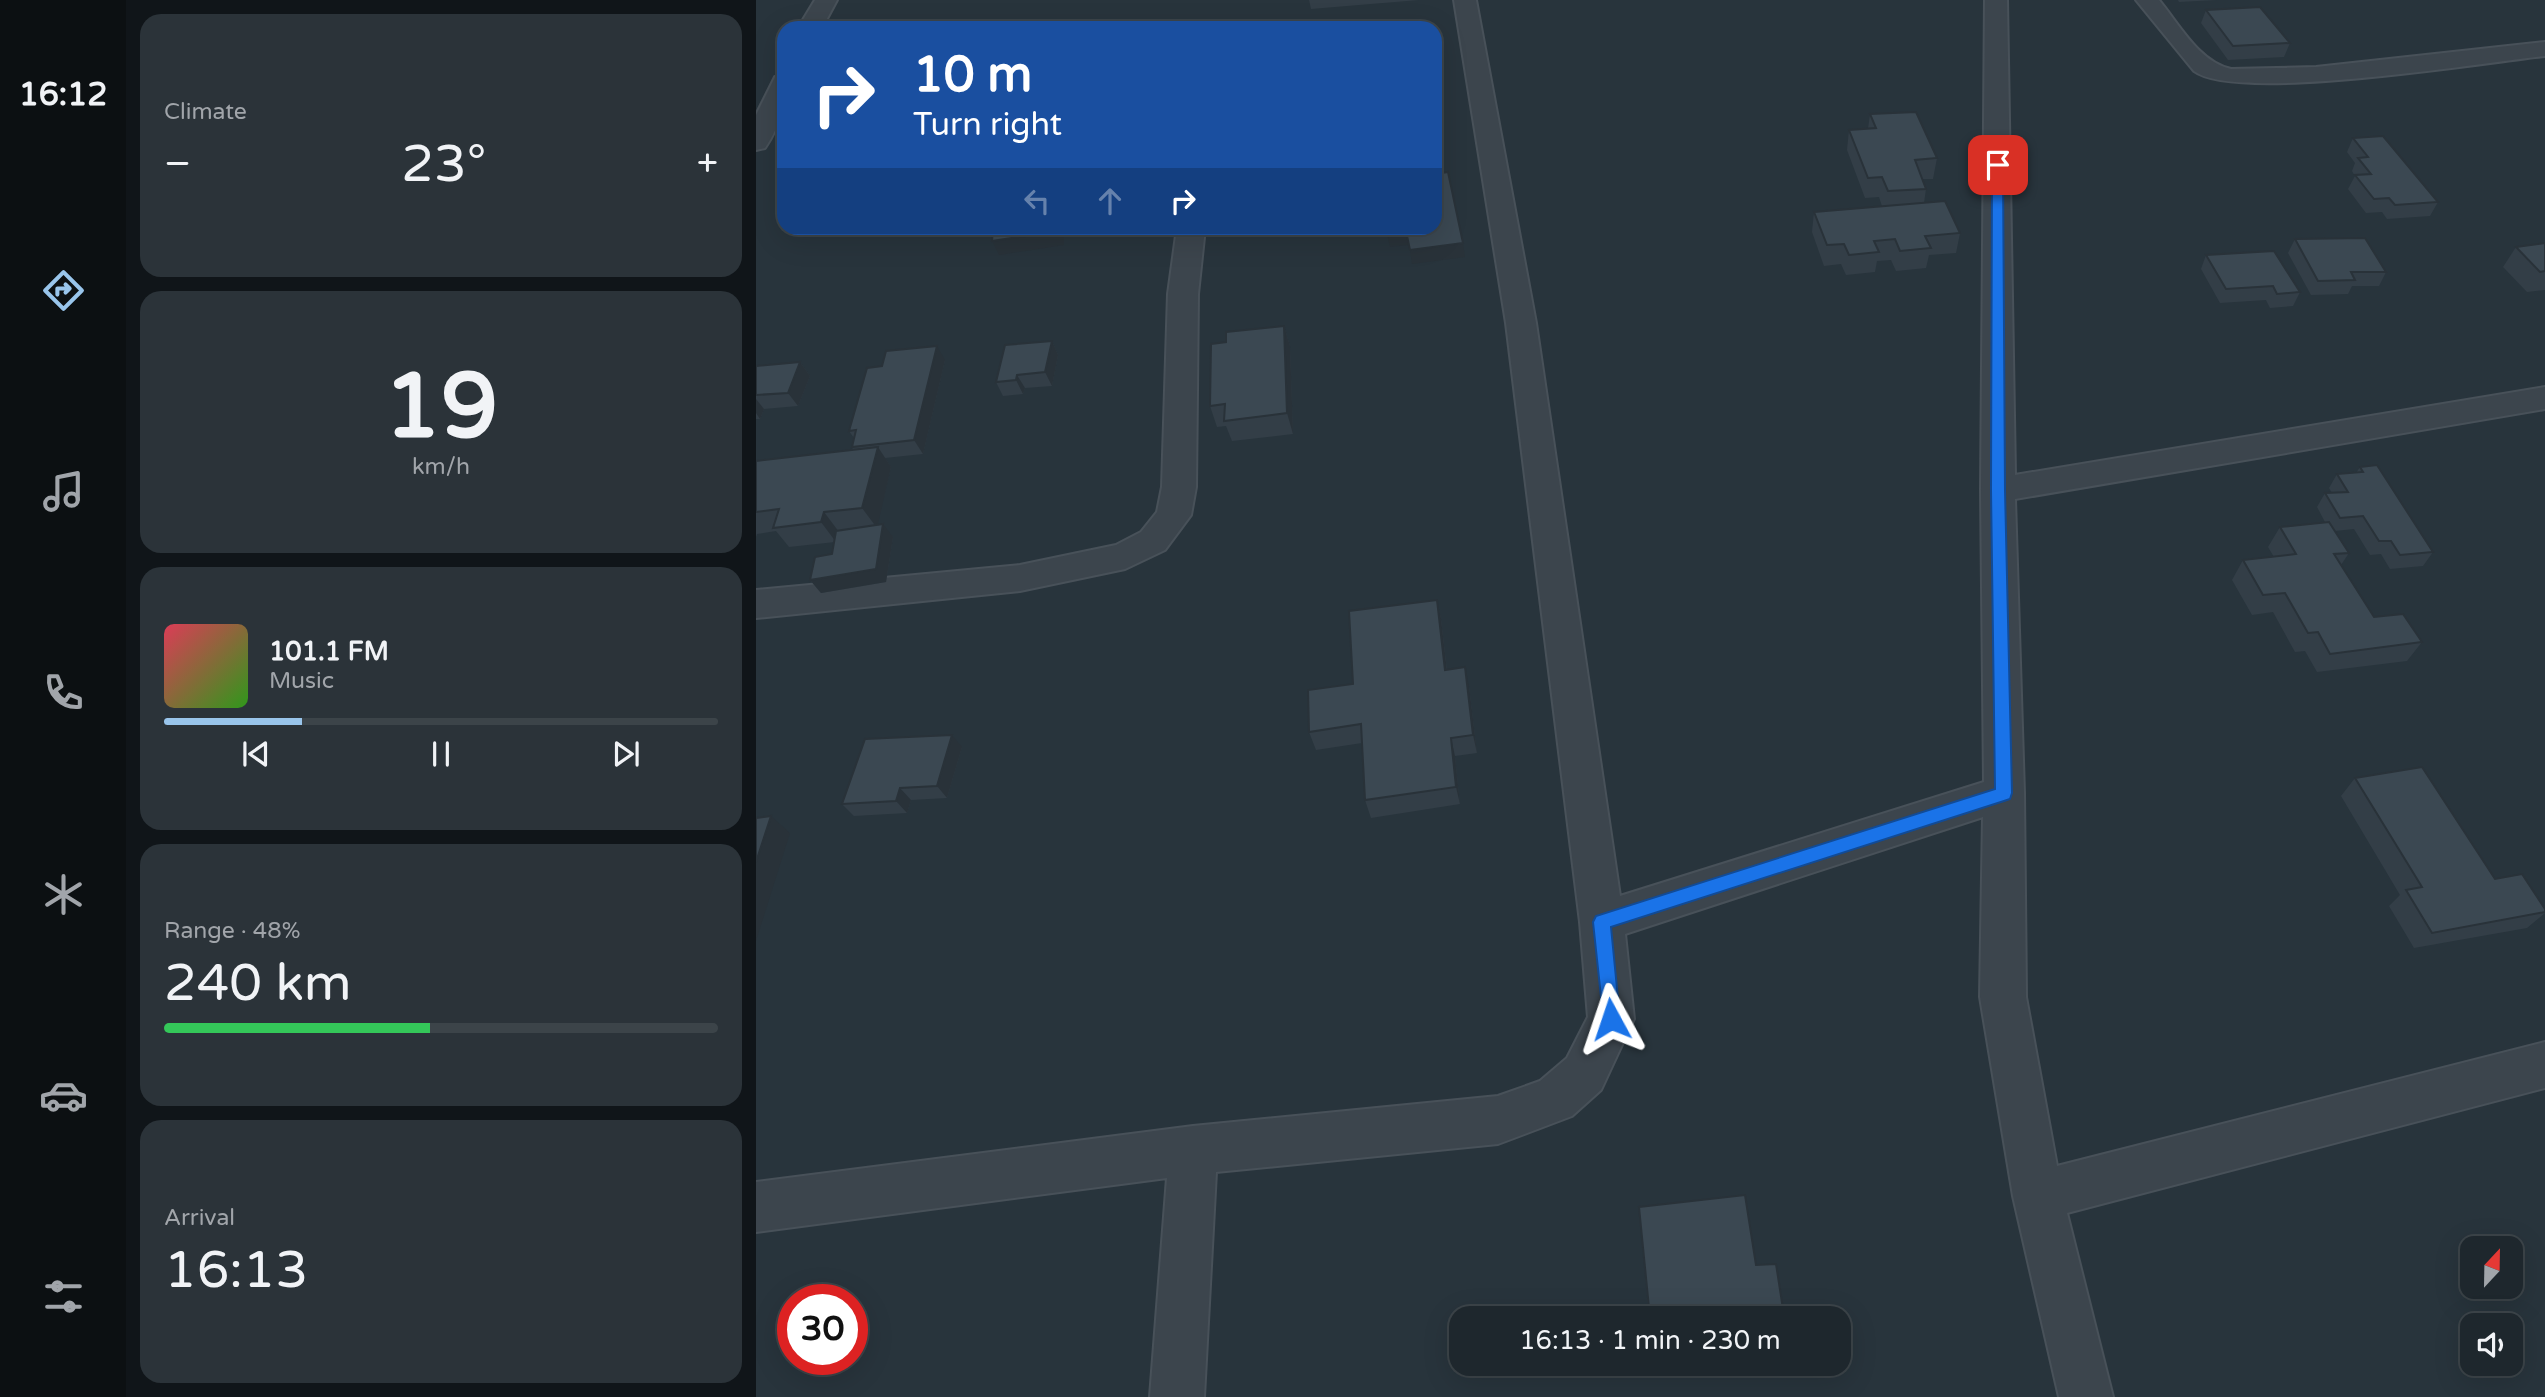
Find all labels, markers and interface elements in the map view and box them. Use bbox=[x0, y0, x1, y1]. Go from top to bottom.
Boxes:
text: 10 m bbox=[913, 46, 1032, 105]
icon: right bbox=[798, 49, 889, 140]
text: 16:12 bbox=[19, 76, 107, 114]
text: Climate bbox=[164, 98, 247, 126]
text: Turn right bbox=[913, 106, 1062, 144]
text: 23° bbox=[401, 133, 486, 196]
pin bbox=[1968, 135, 2028, 195]
text: − bbox=[164, 141, 191, 187]
text: + bbox=[697, 141, 718, 187]
icon: arrive bbox=[1979, 146, 2017, 184]
icon: left bbox=[1018, 182, 1056, 220]
icon: ahead bbox=[1091, 182, 1129, 220]
icon: right bbox=[1164, 182, 1202, 220]
icon: directions bbox=[39, 266, 88, 315]
text: 19 bbox=[384, 352, 498, 462]
text: km/h bbox=[412, 453, 470, 481]
icon: music bbox=[39, 467, 88, 516]
text: 101.1 FM bbox=[269, 636, 389, 667]
text: Music bbox=[269, 667, 334, 695]
icon: phone bbox=[39, 668, 88, 717]
icon: previous bbox=[237, 735, 275, 773]
icon: pause bbox=[422, 735, 460, 773]
icon: next bbox=[607, 735, 645, 773]
icon: climate bbox=[39, 870, 88, 919]
text: Range · 48% bbox=[164, 917, 300, 945]
text: 240 km bbox=[164, 952, 352, 1015]
position arrow bbox=[1574, 982, 1648, 1056]
icon: car bbox=[39, 1071, 88, 1120]
text: Arrival bbox=[164, 1204, 235, 1232]
north arrow bbox=[2460, 1236, 2524, 1298]
map controls bbox=[2460, 1236, 2523, 1376]
text: 16:13 bbox=[164, 1239, 308, 1302]
icon: filters bbox=[39, 1272, 88, 1321]
speed limit sign: 30 bbox=[777, 1284, 868, 1375]
button: sound bbox=[2460, 1313, 2523, 1376]
text: 16:13 · 1 min · 230 m bbox=[1519, 1325, 1781, 1356]

